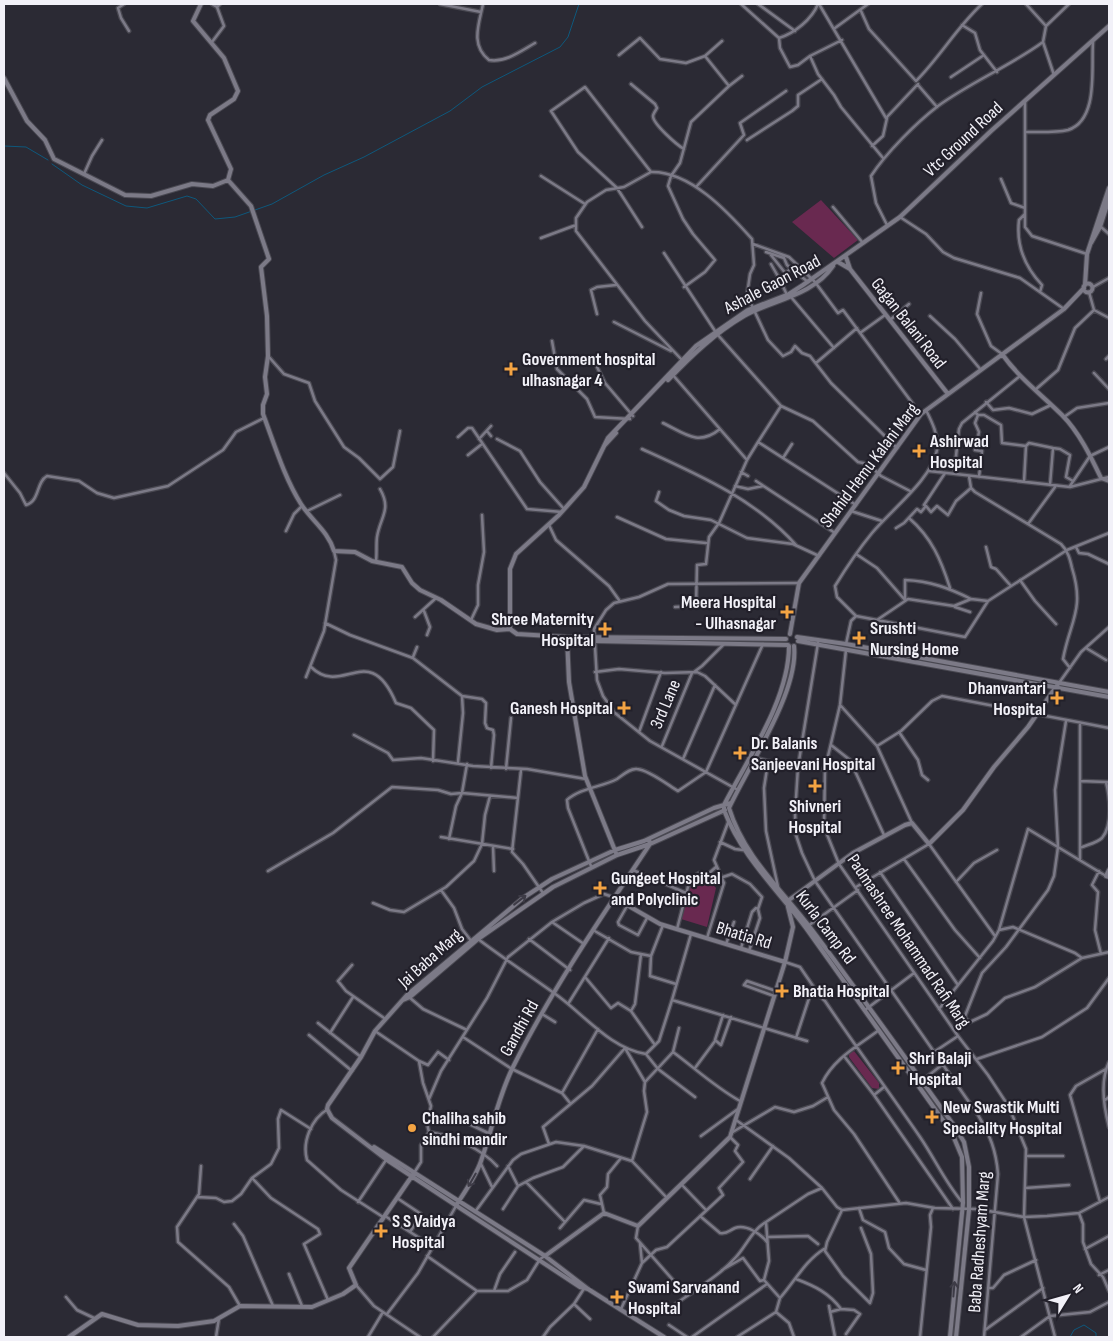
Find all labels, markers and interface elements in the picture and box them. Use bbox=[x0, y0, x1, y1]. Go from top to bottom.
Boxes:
street label: Vtc Ground Road bbox=[919, 97, 1007, 181]
street label: Ashale Gaon Road bbox=[720, 250, 824, 319]
street label: Gagan Balani Road bbox=[867, 274, 951, 373]
place label: Government hospital ulhasnagar 4 bbox=[522, 349, 655, 391]
marker: Government hospital ulhasnagar 4 bbox=[504, 362, 518, 376]
street label: Shahid Hemu Kalani Marg bbox=[816, 399, 923, 532]
place label: Ashirwad Hospital bbox=[929, 431, 989, 473]
marker: Ashirwad Hospital bbox=[912, 444, 926, 458]
place label: Meera Hospital - Ulhasnagar bbox=[681, 592, 776, 634]
marker: Meera Hospital - Ulhasnagar bbox=[780, 605, 794, 619]
place label: Shree Maternity Hospital bbox=[491, 609, 595, 651]
place label: Srushti Nursing Home bbox=[870, 618, 959, 660]
marker: Shree Maternity Hospital bbox=[598, 622, 612, 636]
marker: Srushti Nursing Home bbox=[852, 631, 866, 645]
street label: 3rd Lane bbox=[646, 676, 685, 732]
place label: Dhanvantari Hospital bbox=[968, 678, 1046, 720]
marker: Dhanvantari Hospital bbox=[1050, 691, 1064, 705]
place label: Ganesh Hospital bbox=[510, 698, 613, 719]
marker: Ganesh Hospital bbox=[617, 701, 631, 715]
place label: Dr. Balanis Sanjeevani Hospital bbox=[751, 733, 875, 775]
marker: Dr. Balanis Sanjeevani Hospital bbox=[733, 746, 747, 760]
marker: Shivneri Hospital bbox=[808, 779, 822, 793]
place label: Shivneri Hospital bbox=[789, 796, 841, 838]
street label: Padmashree Mohammad Rafi Marg bbox=[843, 850, 975, 1032]
place label: Gungeet Hospital and Polyclinic bbox=[611, 868, 721, 910]
marker: Gungeet Hospital and Polyclinic bbox=[593, 881, 607, 895]
street label: Kurla Camp Rd bbox=[791, 886, 860, 968]
one-way arrow bbox=[513, 895, 526, 906]
street label: Bhatia Rd bbox=[714, 917, 774, 954]
street label: Jai Baba Marg bbox=[393, 924, 467, 993]
place label: Bhatia Hospital bbox=[793, 981, 889, 1002]
marker: Bhatia Hospital bbox=[775, 984, 789, 998]
street label: Gandhi Rd bbox=[496, 997, 543, 1060]
place label: Shri Balaji Hospital bbox=[909, 1048, 971, 1090]
marker: Shri Balaji Hospital bbox=[891, 1061, 905, 1075]
place label: New Swastik Multi Speciality Hospital bbox=[943, 1097, 1062, 1139]
place label: Chaliha sahib sindhi mandir bbox=[422, 1108, 508, 1150]
marker: New Swastik Multi Speciality Hospital bbox=[925, 1110, 939, 1124]
marker: Chaliha sahib sindhi mandir bbox=[406, 1122, 418, 1134]
street label: Baba Radheshyam Marg bbox=[964, 1171, 995, 1313]
one-way arrow bbox=[466, 1173, 476, 1187]
place label: S S Vaidya Hospital bbox=[392, 1211, 456, 1253]
marker: S S Vaidya Hospital bbox=[374, 1224, 388, 1238]
north arrow bbox=[1043, 1271, 1093, 1321]
place label: Swami Sarvanand Hospital bbox=[628, 1277, 740, 1319]
text: N bbox=[1069, 1280, 1087, 1297]
one-way arrow bbox=[949, 1281, 959, 1297]
marker: Swami Sarvanand Hospital bbox=[610, 1290, 624, 1304]

